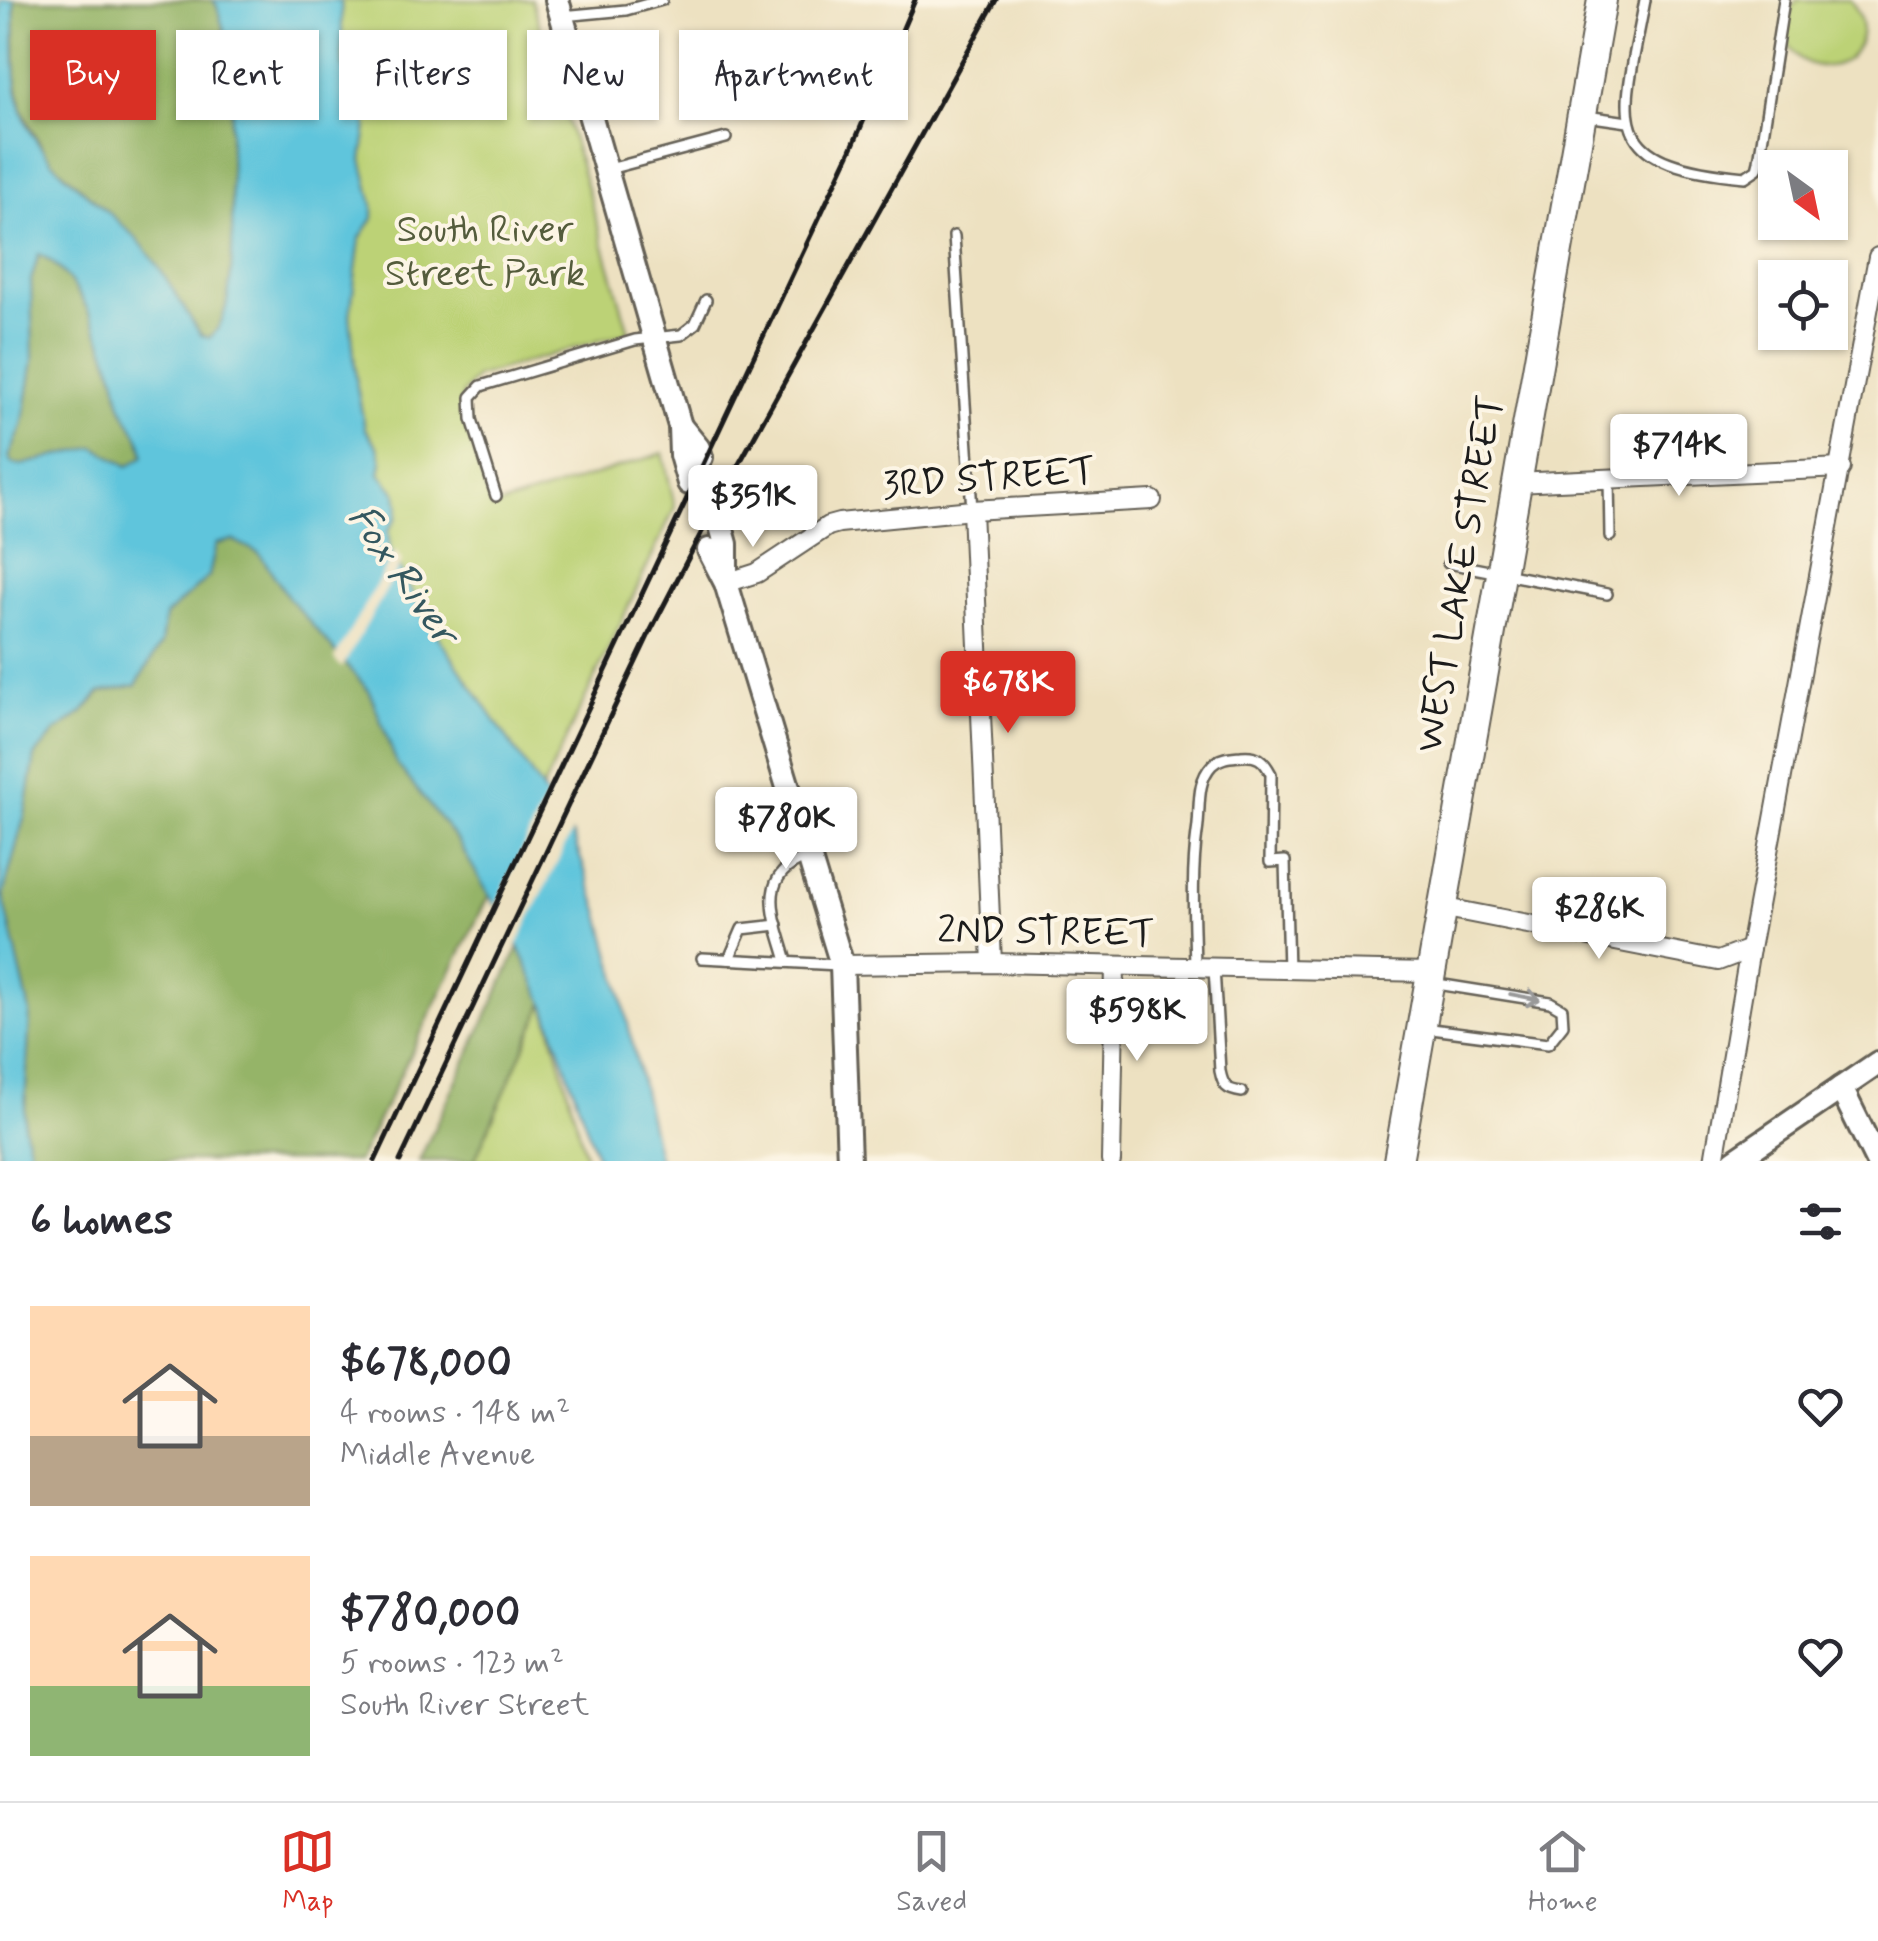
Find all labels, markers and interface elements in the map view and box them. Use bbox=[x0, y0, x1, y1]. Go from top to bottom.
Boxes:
chip: Buy bbox=[30, 30, 156, 120]
chip: Rent bbox=[176, 30, 319, 120]
chip: Filters bbox=[339, 30, 507, 120]
chip: New bbox=[527, 30, 659, 120]
chip: Apartment bbox=[679, 30, 908, 120]
north arrow bbox=[1758, 150, 1848, 240]
map controls bbox=[1758, 150, 1848, 350]
park label: South River Street Park bbox=[385, 206, 585, 299]
button: locate bbox=[1758, 260, 1848, 350]
street label: WEST LAKE STREET bbox=[1405, 392, 1517, 756]
pin: $714K bbox=[1609, 414, 1749, 499]
text: $714K bbox=[1632, 425, 1726, 467]
street label: 3RD STREET bbox=[881, 447, 1097, 511]
pin: $351K bbox=[683, 465, 823, 550]
text: $351K bbox=[710, 476, 796, 518]
water label: Fox River bbox=[335, 495, 472, 660]
pin: $678K bbox=[938, 651, 1078, 736]
text: $678K bbox=[962, 662, 1054, 704]
pin: $780K bbox=[716, 787, 856, 872]
text: $780K bbox=[737, 798, 835, 840]
pin: $286K bbox=[1529, 877, 1669, 962]
text: $286K bbox=[1554, 888, 1644, 930]
street label: 2ND STREET bbox=[937, 907, 1155, 959]
pin: $598K bbox=[1067, 979, 1207, 1064]
one-way arrow bbox=[1508, 989, 1540, 1008]
text: $598K bbox=[1089, 990, 1185, 1032]
text: 6 homes bbox=[30, 1194, 173, 1249]
icon: filters bbox=[1793, 1194, 1848, 1249]
text: $678,000 bbox=[340, 1337, 512, 1392]
icon: home bbox=[110, 1346, 230, 1466]
icon: heart bbox=[1793, 1379, 1848, 1434]
text: 4 rooms · 148 m² bbox=[340, 1392, 570, 1434]
text: Middle Avenue bbox=[340, 1434, 535, 1476]
text: $780,000 bbox=[340, 1587, 520, 1642]
icon: home bbox=[110, 1596, 230, 1716]
icon: heart bbox=[1793, 1629, 1848, 1684]
text: 5 rooms · 123 m² bbox=[340, 1642, 564, 1684]
text: South River Street bbox=[340, 1684, 589, 1726]
tab: Map bbox=[280, 1824, 335, 1921]
tab: Saved bbox=[896, 1824, 967, 1921]
tab: Home bbox=[1528, 1824, 1598, 1921]

